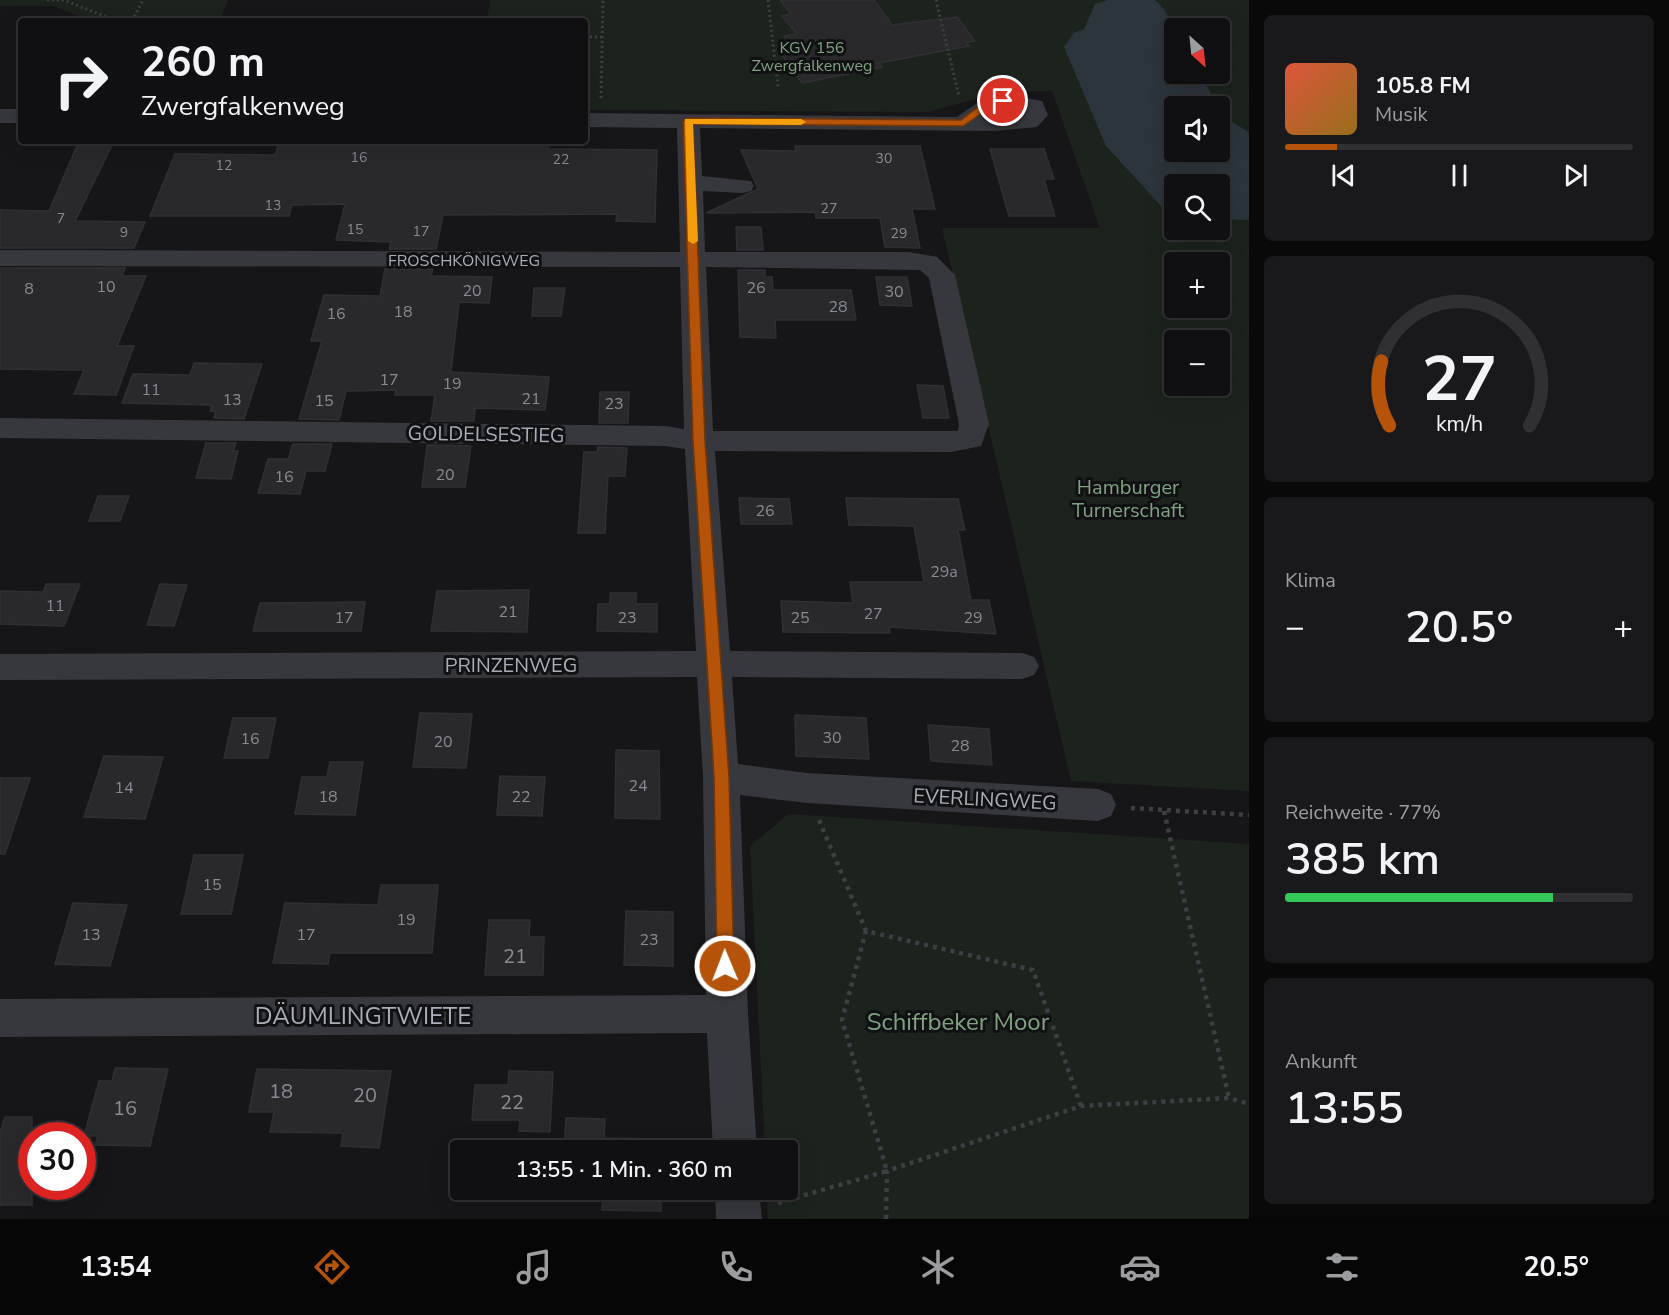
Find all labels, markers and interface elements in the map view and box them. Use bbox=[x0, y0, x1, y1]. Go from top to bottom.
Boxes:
north arrow bbox=[1164, 18, 1230, 84]
map controls bbox=[1164, 18, 1230, 396]
text: 260 m bbox=[141, 34, 265, 91]
park label: KGV 156 Zwergfalkenweg bbox=[752, 37, 872, 77]
icon: right bbox=[42, 42, 120, 120]
text: 105.8 FM bbox=[1375, 71, 1471, 101]
pin bbox=[977, 75, 1028, 126]
icon: arrive bbox=[986, 84, 1019, 117]
text: Zwergfalkenweg bbox=[141, 88, 345, 125]
button: sound bbox=[1164, 96, 1230, 162]
text: Musik bbox=[1375, 101, 1428, 128]
house number: 16 bbox=[351, 148, 367, 167]
house number: 30 bbox=[876, 149, 892, 168]
house number: 22 bbox=[553, 150, 569, 169]
house number: 12 bbox=[216, 156, 232, 175]
icon: previous bbox=[1327, 159, 1360, 192]
icon: pause bbox=[1443, 159, 1476, 192]
icon: next bbox=[1559, 159, 1592, 192]
button: search bbox=[1164, 174, 1230, 240]
house number: 13 bbox=[265, 196, 281, 215]
house number: 27 bbox=[821, 199, 837, 218]
house number: 7 bbox=[57, 209, 65, 228]
house number: 15 bbox=[347, 220, 363, 239]
house number: 17 bbox=[413, 222, 429, 241]
house number: 9 bbox=[120, 223, 128, 242]
house number: 29 bbox=[891, 224, 907, 243]
street label: FROSCHKÖNIGWEG bbox=[388, 250, 540, 272]
button: + bbox=[1164, 252, 1230, 318]
house number: 10 bbox=[96, 276, 116, 298]
house number: 26 bbox=[746, 277, 766, 299]
house number: 8 bbox=[24, 278, 34, 300]
house number: 20 bbox=[462, 280, 482, 302]
house number: 30 bbox=[884, 281, 904, 303]
house number: 28 bbox=[828, 296, 848, 318]
house number: 18 bbox=[393, 301, 413, 323]
house number: 16 bbox=[326, 303, 346, 325]
button: − bbox=[1164, 330, 1230, 396]
text: 27 bbox=[1422, 337, 1496, 422]
house number: 17 bbox=[379, 369, 399, 391]
house number: 19 bbox=[442, 373, 462, 395]
house number: 11 bbox=[141, 379, 161, 401]
house number: 21 bbox=[521, 388, 541, 410]
house number: 13 bbox=[222, 389, 242, 411]
house number: 15 bbox=[314, 390, 334, 412]
house number: 23 bbox=[604, 393, 624, 415]
text: km/h bbox=[1435, 409, 1483, 439]
street label: GOLDELSESTIEG bbox=[407, 420, 565, 449]
house number: 20 bbox=[435, 464, 455, 486]
house number: 16 bbox=[274, 466, 294, 488]
park label: Hamburger Turnerschaft bbox=[1072, 474, 1185, 524]
house number: 26 bbox=[755, 500, 775, 522]
house number: 29a bbox=[930, 561, 958, 583]
text: Klima bbox=[1285, 567, 1336, 594]
house number: 11 bbox=[45, 595, 65, 617]
text: 20.5° bbox=[1405, 597, 1513, 658]
house number: 21 bbox=[498, 601, 518, 623]
house number: 27 bbox=[863, 603, 883, 625]
text: − bbox=[1285, 605, 1305, 650]
text: + bbox=[1613, 605, 1633, 650]
house number: 17 bbox=[334, 607, 354, 629]
house number: 23 bbox=[617, 607, 637, 629]
house number: 25 bbox=[790, 607, 810, 629]
house number: 29 bbox=[963, 607, 983, 629]
street label: PRINZENWEG bbox=[445, 652, 577, 679]
house number: 30 bbox=[822, 727, 842, 749]
house number: 16 bbox=[240, 728, 260, 750]
house number: 20 bbox=[433, 731, 453, 753]
house number: 28 bbox=[950, 735, 970, 757]
house number: 24 bbox=[628, 775, 648, 797]
house number: 14 bbox=[114, 777, 134, 799]
street label: EVERLINGWEG bbox=[913, 782, 1057, 817]
house number: 18 bbox=[318, 786, 338, 808]
house number: 22 bbox=[511, 786, 531, 808]
text: Reichweite · 77% bbox=[1285, 799, 1441, 826]
text: 385 km bbox=[1285, 829, 1440, 890]
house number: 15 bbox=[202, 874, 222, 896]
house number: 19 bbox=[396, 909, 416, 931]
house number: 13 bbox=[81, 924, 101, 946]
house number: 17 bbox=[296, 924, 316, 946]
house number: 23 bbox=[639, 929, 659, 951]
position arrow bbox=[693, 934, 757, 998]
house number: 21 bbox=[503, 943, 527, 970]
street label: DÄUMLINGTWIETE bbox=[255, 1000, 471, 1032]
park label: Schiffbeker Moor bbox=[867, 1006, 1050, 1038]
text: Ankunft bbox=[1285, 1048, 1357, 1075]
house number: 18 bbox=[269, 1078, 293, 1105]
text: 13:55 bbox=[1285, 1078, 1404, 1139]
house number: 20 bbox=[353, 1082, 377, 1109]
house number: 22 bbox=[500, 1089, 524, 1116]
house number: 16 bbox=[113, 1095, 137, 1122]
speed limit sign: 30 bbox=[18, 1122, 96, 1200]
text: 13:55 · 1 Min. · 360 m bbox=[515, 1155, 733, 1185]
icon: directions bbox=[311, 1246, 353, 1288]
icon: music bbox=[513, 1246, 555, 1288]
icon: phone bbox=[715, 1246, 757, 1288]
icon: climate bbox=[917, 1246, 959, 1288]
icon: car bbox=[1119, 1246, 1161, 1288]
icon: filters bbox=[1321, 1246, 1363, 1288]
text: 13:54 bbox=[80, 1249, 151, 1286]
text: 20.5° bbox=[1523, 1249, 1589, 1286]

